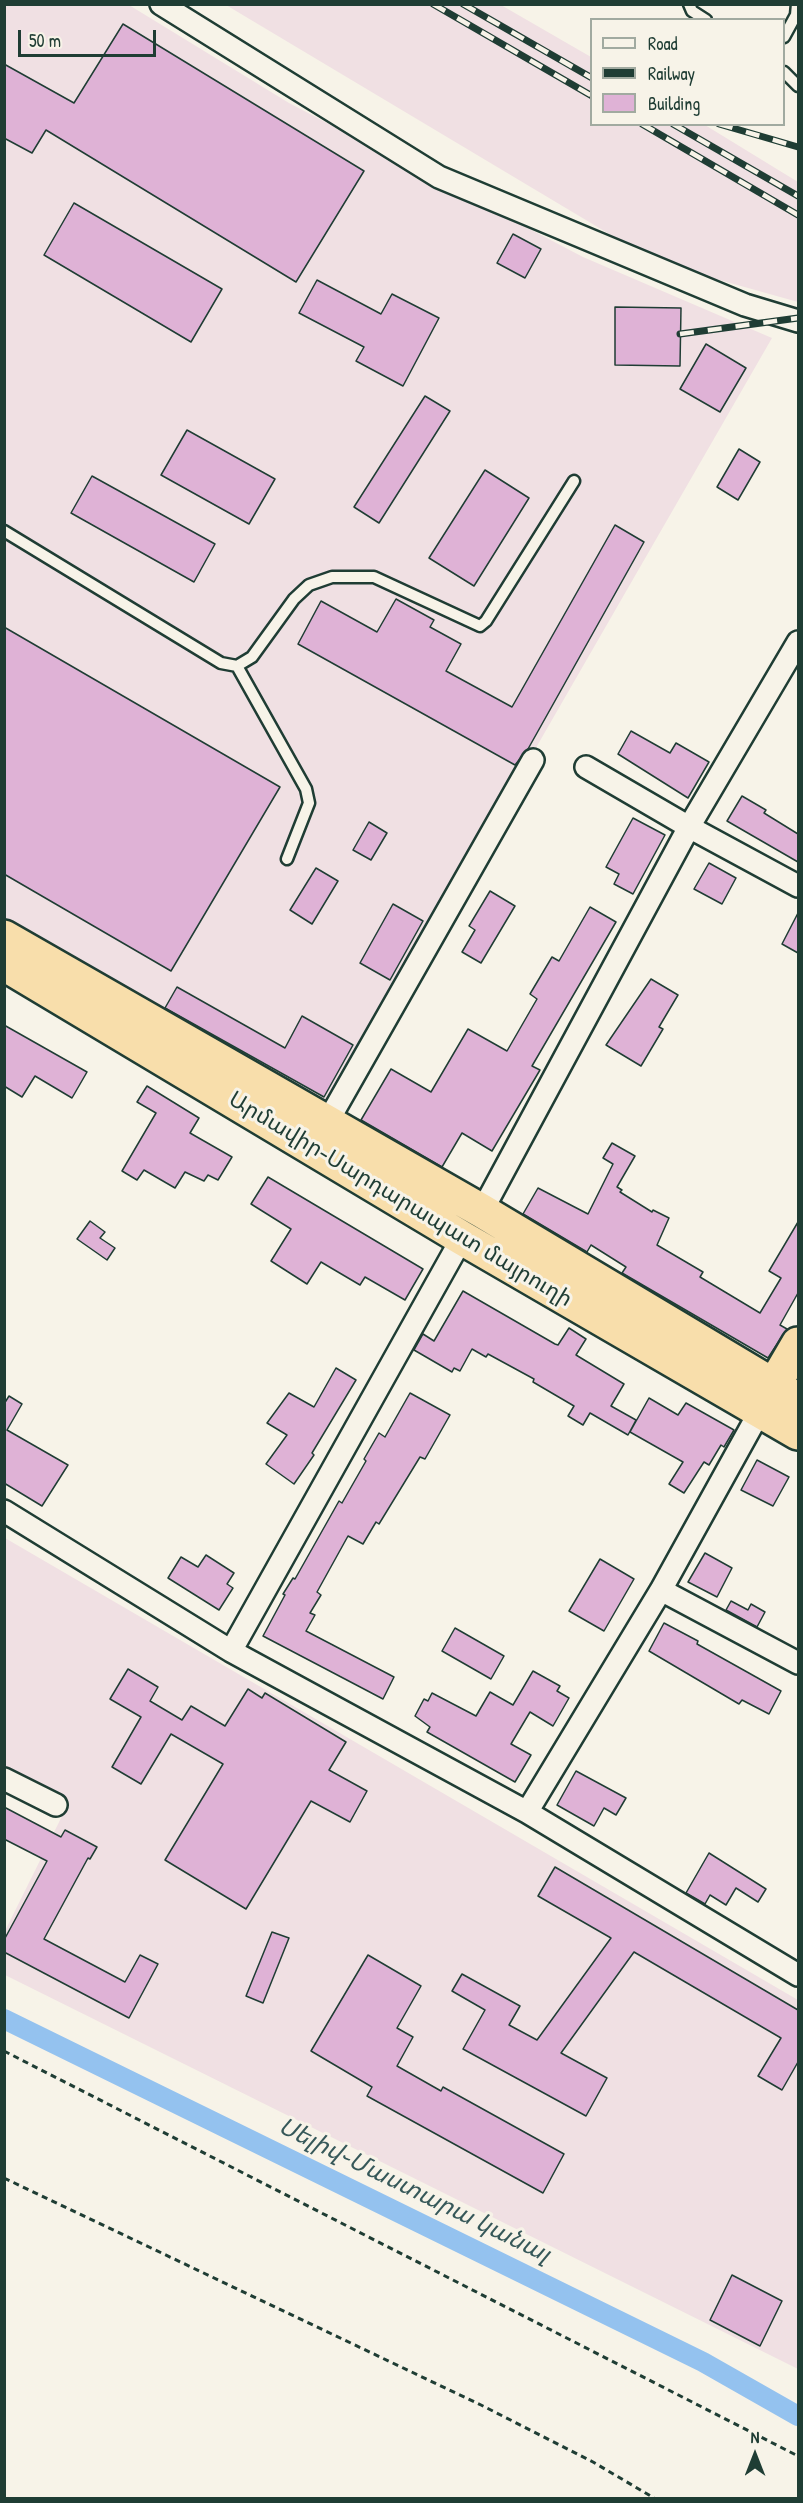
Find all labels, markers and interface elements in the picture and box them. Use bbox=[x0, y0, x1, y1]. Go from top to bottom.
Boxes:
scale bar bbox=[21, 18, 159, 56]
legend bbox=[590, 18, 785, 126]
text: 50 m bbox=[29, 28, 61, 53]
text: Road bbox=[648, 31, 678, 56]
text: Railway bbox=[648, 61, 695, 86]
text: Building bbox=[648, 91, 700, 116]
street label: Արմավիր-Սարդարապատ մայրուղի bbox=[223, 1087, 577, 1313]
water label: Սելիվ֊Մաստարա կանալ bbox=[274, 2113, 554, 2269]
north arrow bbox=[725, 2425, 785, 2485]
text: N bbox=[751, 2426, 759, 2448]

